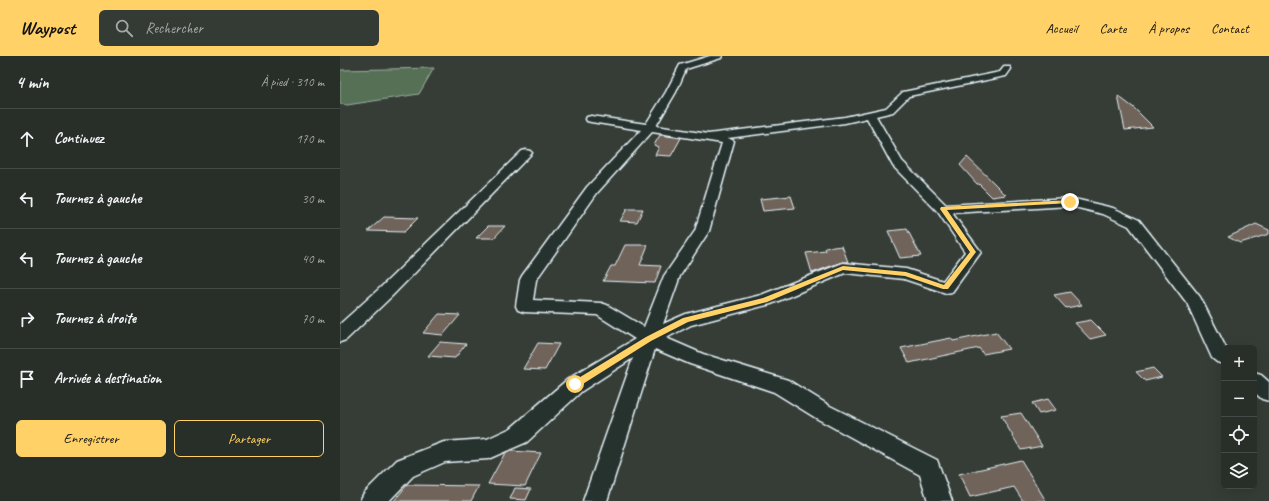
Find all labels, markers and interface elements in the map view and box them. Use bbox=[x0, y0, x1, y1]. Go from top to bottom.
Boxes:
search box bbox=[99, 10, 379, 46]
text: Waypost bbox=[20, 16, 75, 40]
icon: search bbox=[113, 17, 135, 39]
text: Rechercher bbox=[145, 19, 203, 38]
text: Accueil bbox=[1046, 20, 1077, 37]
text: Carte bbox=[1099, 20, 1126, 37]
text: À propos bbox=[1148, 20, 1189, 37]
text: Contact bbox=[1211, 20, 1249, 37]
text: 4 min bbox=[16, 72, 49, 93]
text: À pied · 310 m bbox=[261, 74, 324, 90]
icon: ahead bbox=[16, 128, 38, 150]
text: Continuez bbox=[54, 129, 104, 148]
text: 170 m bbox=[296, 131, 324, 147]
icon: left bbox=[16, 188, 38, 210]
text: Tournez à gauche bbox=[54, 189, 141, 208]
text: 30 m bbox=[302, 191, 324, 207]
route end bbox=[1061, 193, 1079, 211]
icon: left bbox=[16, 248, 38, 270]
text: Tournez à gauche bbox=[54, 249, 141, 268]
text: 40 m bbox=[302, 251, 324, 267]
icon: right bbox=[16, 308, 38, 330]
text: Tournez à droite bbox=[54, 309, 136, 328]
text: 70 m bbox=[302, 311, 324, 327]
map controls bbox=[1221, 345, 1257, 489]
button: + bbox=[1221, 345, 1257, 381]
icon: arrive bbox=[16, 368, 38, 390]
text: Arrivée à destination bbox=[54, 369, 162, 388]
route start bbox=[566, 375, 584, 393]
button: − bbox=[1221, 381, 1257, 417]
button: locate bbox=[1221, 417, 1257, 453]
button: Enregistrer bbox=[16, 420, 166, 457]
button: Partager bbox=[174, 420, 324, 457]
button: layers bbox=[1221, 453, 1257, 489]

